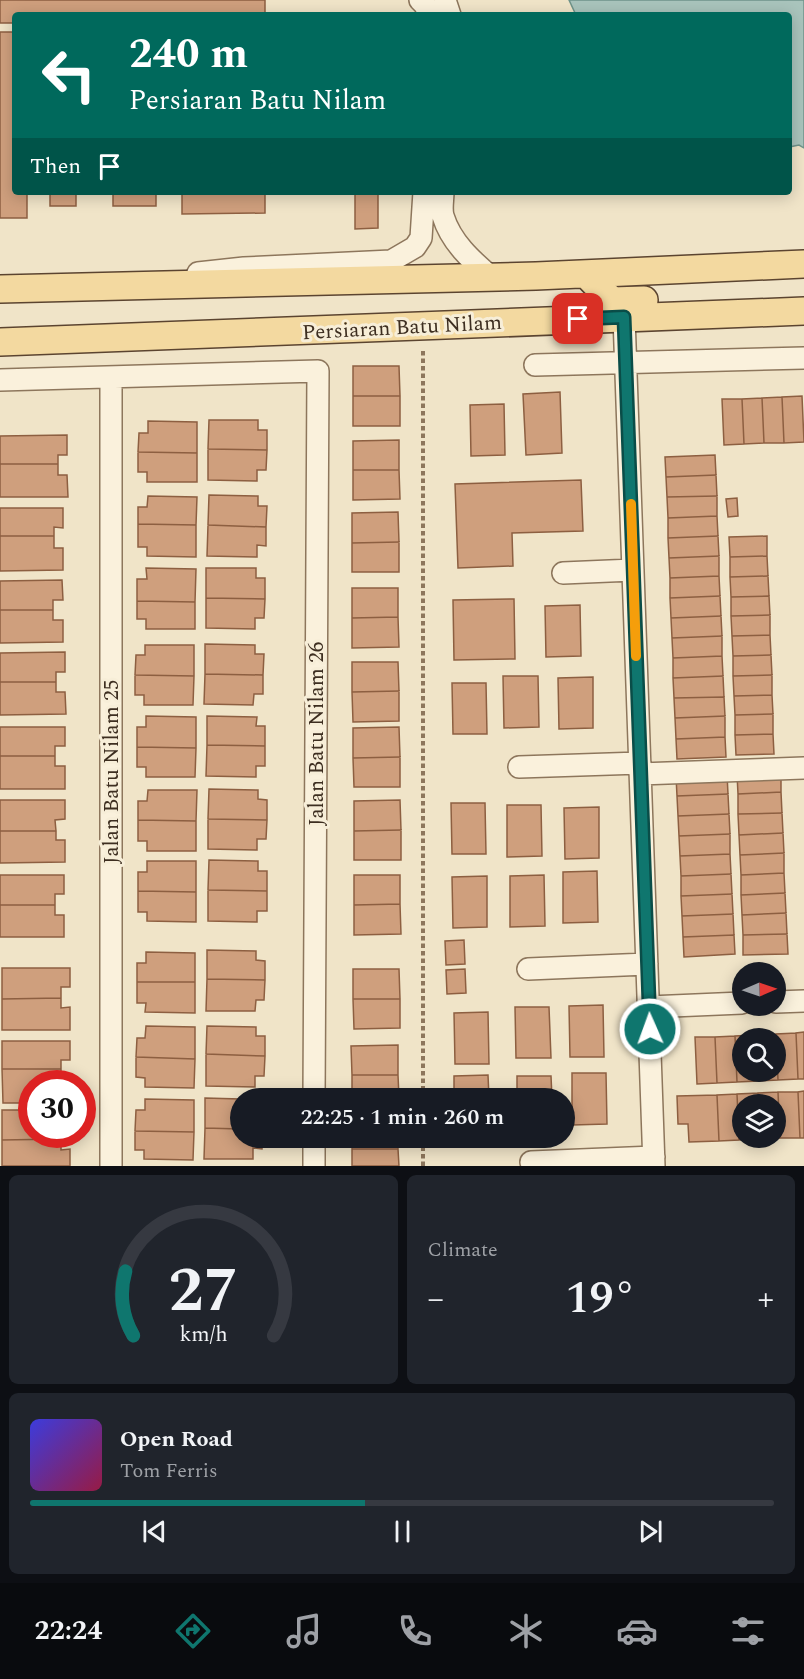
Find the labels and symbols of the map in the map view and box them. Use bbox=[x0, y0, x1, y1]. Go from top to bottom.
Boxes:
pin bbox=[552, 293, 603, 344]
street label: Persiaran Batu Nilam bbox=[301, 307, 503, 349]
street label: Jalan Batu Nilam 26 bbox=[301, 642, 333, 826]
street label: Jalan Batu Nilam 25 bbox=[96, 680, 128, 864]
north arrow bbox=[732, 962, 786, 1016]
position arrow bbox=[618, 997, 682, 1061]
speed limit sign: 30 bbox=[18, 1070, 96, 1148]

